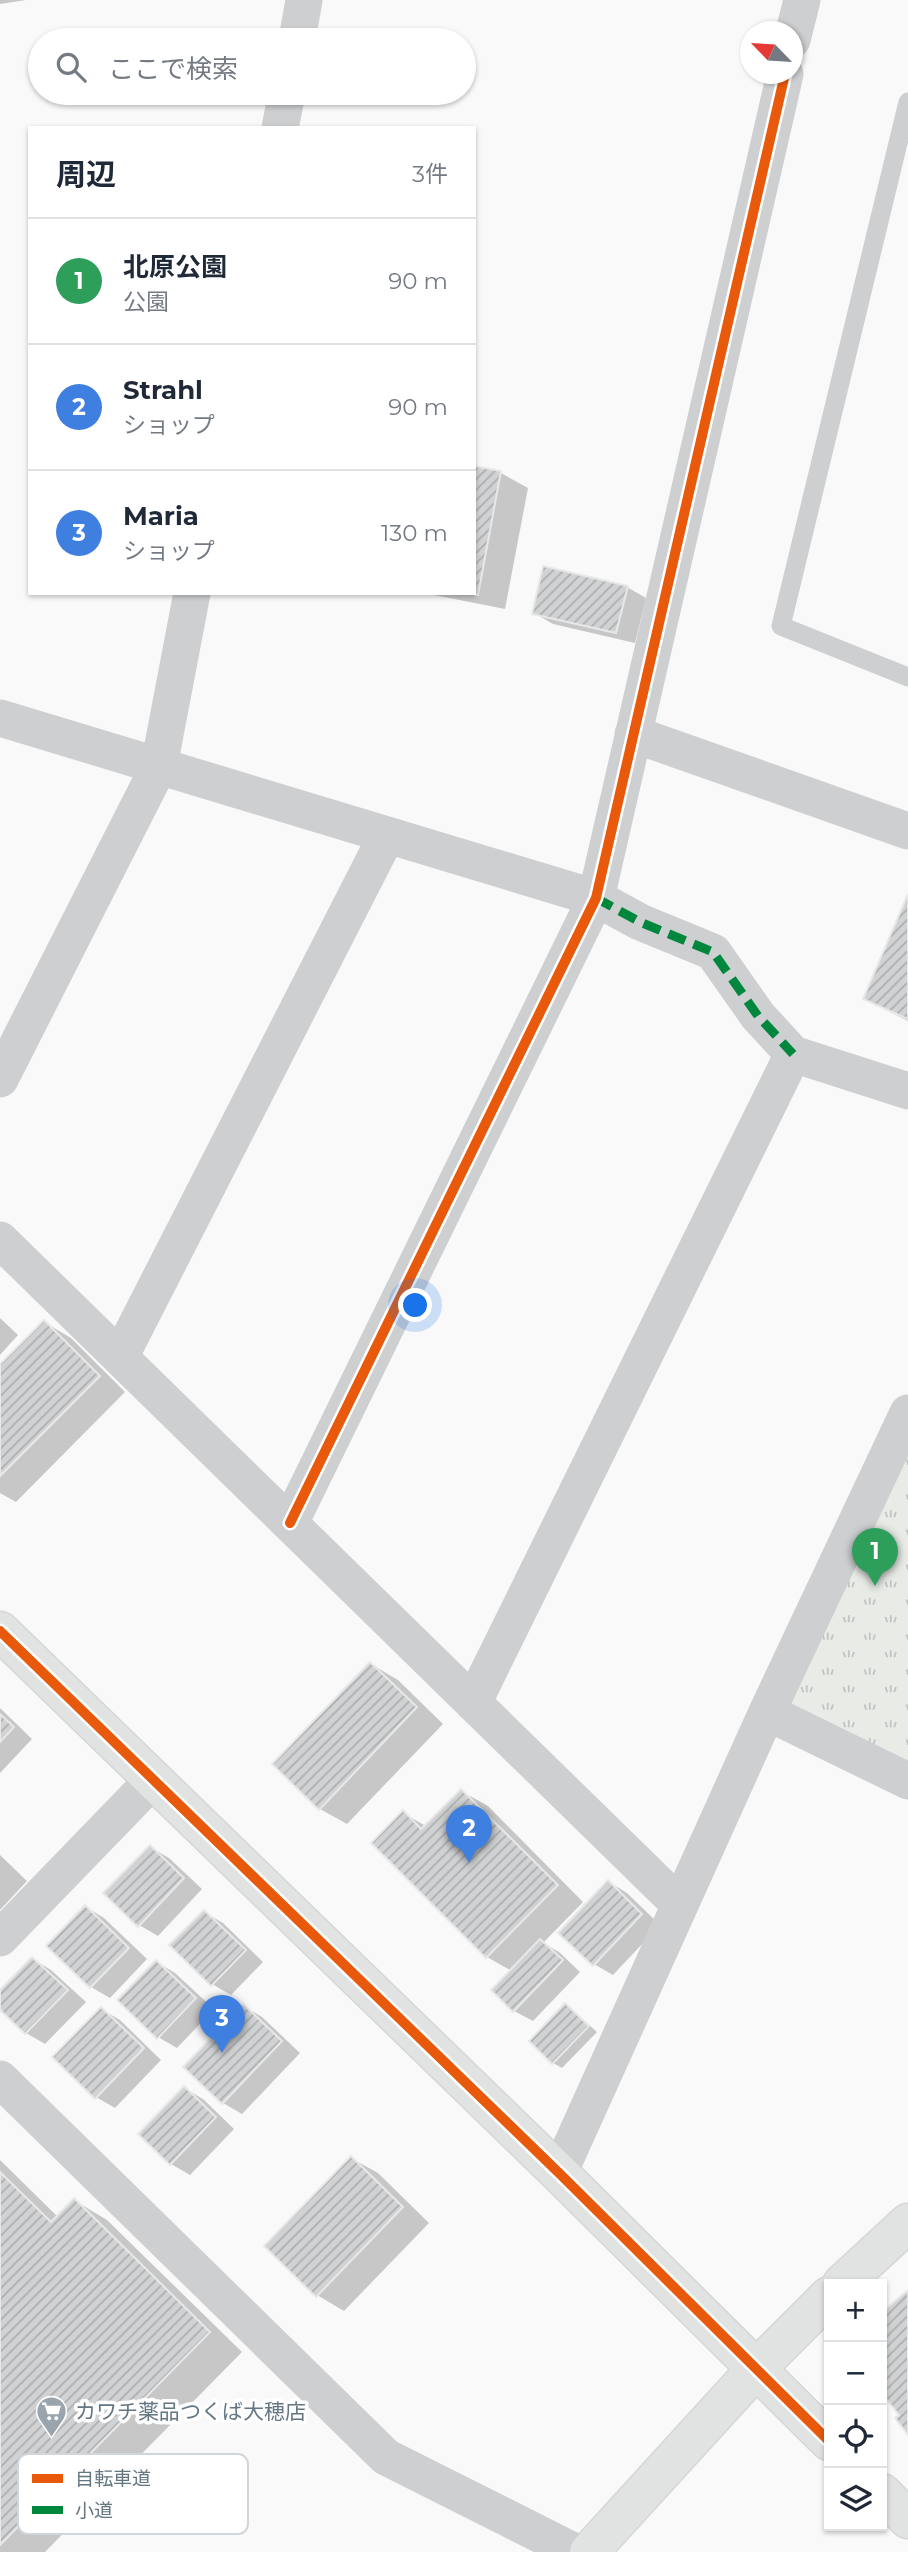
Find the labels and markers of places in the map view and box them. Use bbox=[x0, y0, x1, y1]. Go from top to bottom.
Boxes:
pin: 1 bbox=[852, 1528, 898, 1586]
pin: 2 bbox=[446, 1805, 492, 1863]
pin: 3 bbox=[199, 1995, 245, 2053]
supermarket icon: カワチ薬品つくば大穂店 bbox=[35, 2394, 69, 2438]
place label: カワチ薬品つくば大穂店 bbox=[75, 2399, 306, 2424]

